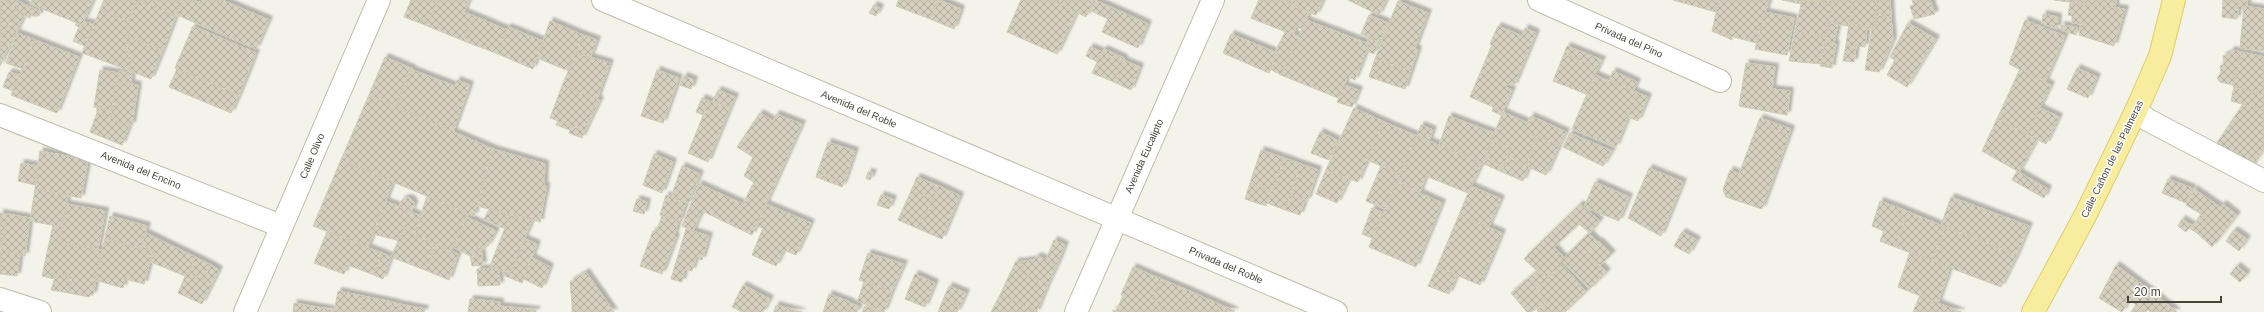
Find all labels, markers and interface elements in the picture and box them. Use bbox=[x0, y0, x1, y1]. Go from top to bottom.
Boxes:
street label: Privada del Pino bbox=[1593, 20, 1665, 60]
street label: Avenida del Roble bbox=[820, 88, 899, 130]
street label: Calle Cañon de las Palmeras bbox=[2079, 98, 2145, 220]
street label: Avenida Eucalipto bbox=[1123, 117, 1165, 195]
street label: Calle Olivo bbox=[297, 131, 327, 180]
street label: Avenida del Encino bbox=[99, 149, 183, 191]
street label: Privada del Roble bbox=[1188, 245, 1265, 286]
scale bar bbox=[2128, 278, 2221, 304]
text: 20 m bbox=[2134, 285, 2161, 299]

